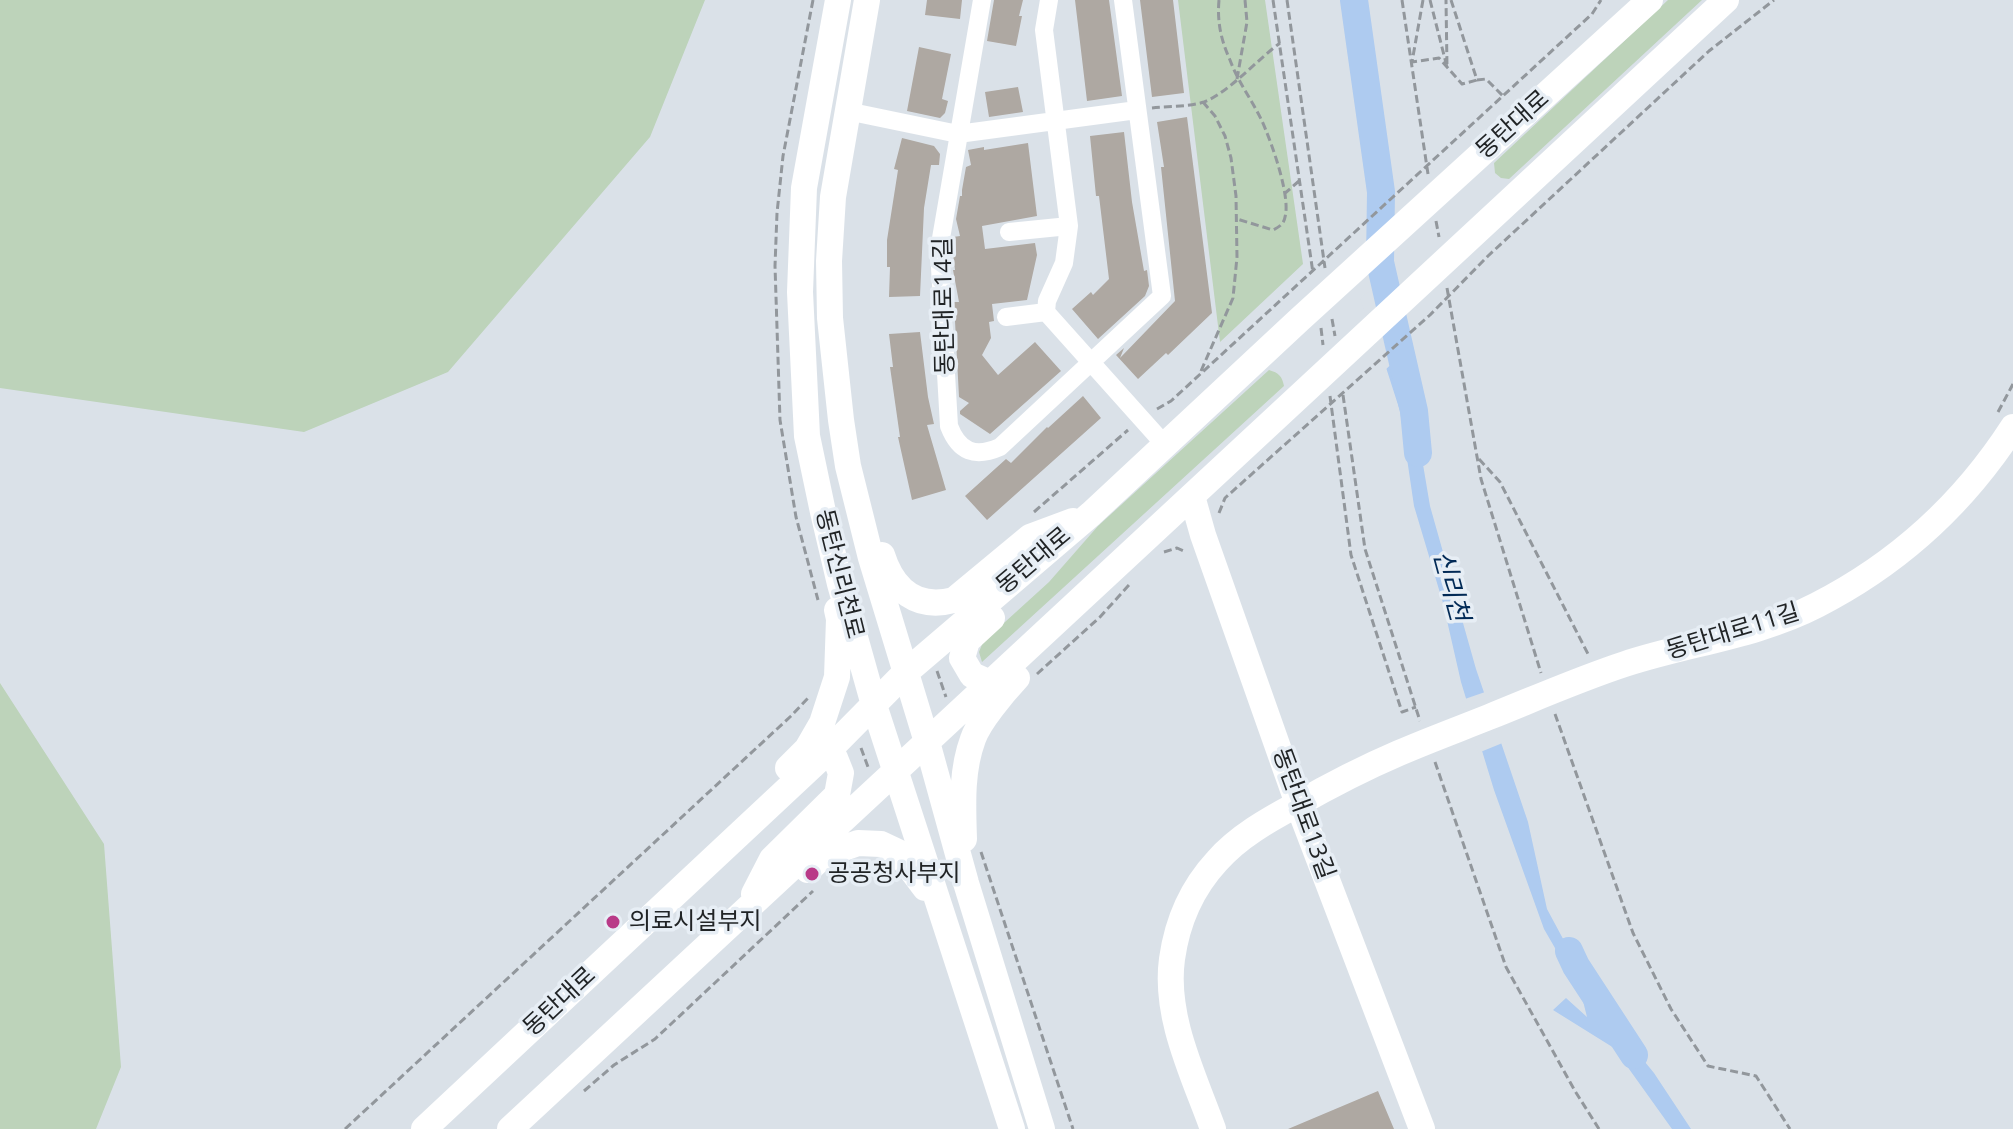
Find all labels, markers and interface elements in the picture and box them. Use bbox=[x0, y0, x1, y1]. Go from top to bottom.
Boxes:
street label: 동탄대로 bbox=[1471, 85, 1555, 165]
street label: 동탄대로14길 bbox=[929, 237, 961, 375]
street label: 동탄신리천로 bbox=[809, 506, 869, 642]
street label: 동탄대로 bbox=[991, 522, 1077, 600]
water label: 신리천 bbox=[1426, 547, 1474, 625]
street label: 동탄대로11길 bbox=[1663, 598, 1803, 666]
street label: 동탄대로13길 bbox=[1266, 744, 1340, 884]
place label: 공공청사부지 bbox=[828, 860, 960, 888]
marker: 공공청사부지 bbox=[803, 865, 821, 883]
place label: 의료시설부지 bbox=[629, 908, 761, 936]
marker: 의료시설부지 bbox=[604, 913, 622, 931]
street label: 동탄대로 bbox=[518, 961, 602, 1043]

